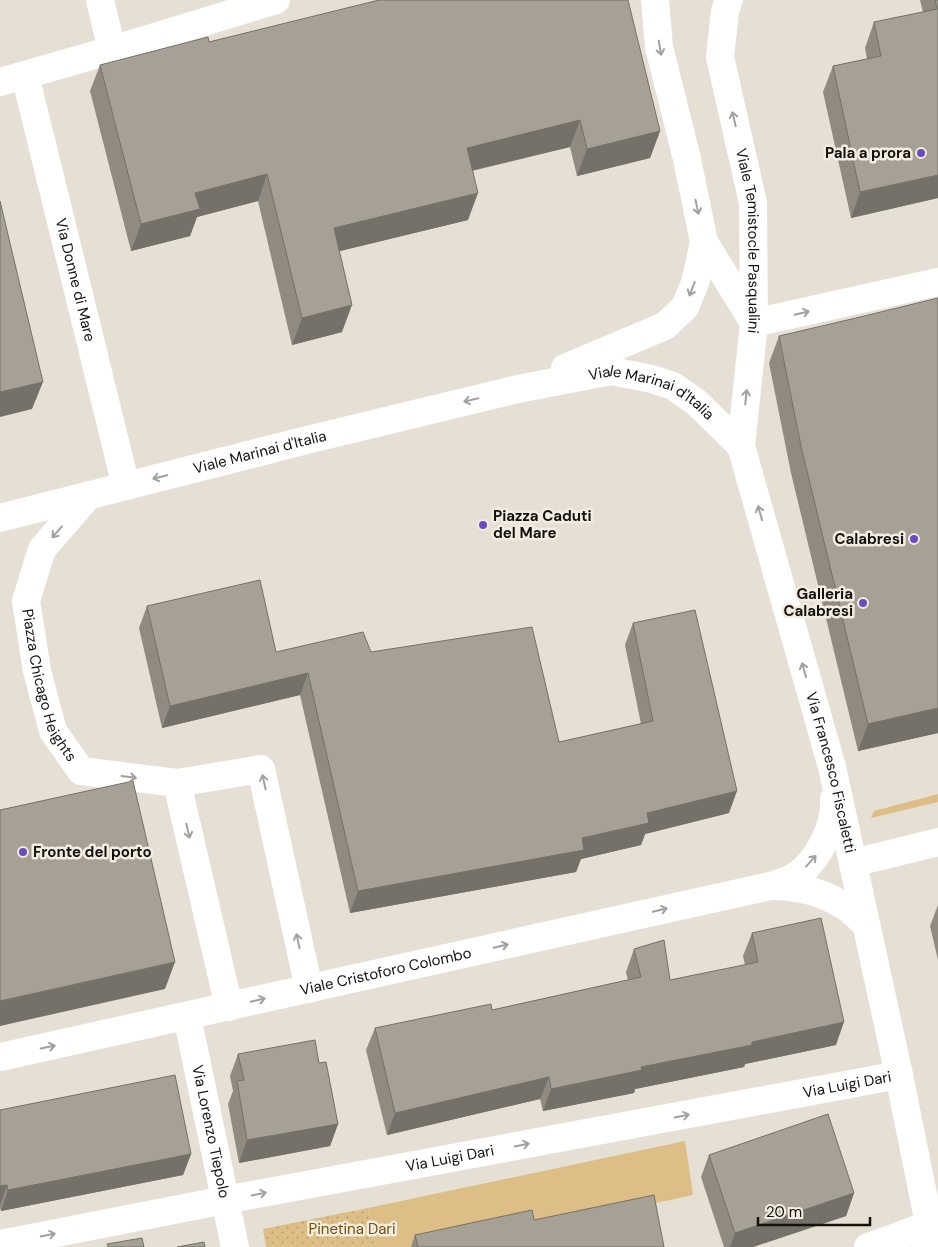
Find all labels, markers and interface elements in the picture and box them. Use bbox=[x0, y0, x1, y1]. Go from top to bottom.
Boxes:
one-way arrow bbox=[655, 40, 665, 56]
one-way arrow bbox=[729, 112, 738, 128]
place label: Pala a prora bbox=[825, 143, 911, 163]
street label: Viale Temistocle Pasqualini bbox=[731, 146, 764, 334]
marker: Pala a prora bbox=[915, 147, 927, 159]
one-way arrow bbox=[692, 198, 702, 214]
street label: Via Donne di Mare bbox=[51, 216, 100, 344]
one-way arrow bbox=[687, 281, 696, 296]
one-way arrow bbox=[793, 307, 809, 317]
street label: Viale Marinai d'Italia bbox=[587, 361, 719, 424]
one-way arrow bbox=[742, 389, 751, 405]
one-way arrow bbox=[463, 396, 479, 405]
street label: Viale Marinai d'Italia bbox=[191, 426, 328, 479]
one-way arrow bbox=[153, 473, 169, 482]
place label: Piazza Caduti del Mare bbox=[493, 506, 592, 543]
one-way arrow bbox=[755, 506, 765, 522]
marker: Piazza Caduti del Mare bbox=[477, 519, 489, 531]
one-way arrow bbox=[51, 525, 63, 538]
place label: Calabresi bbox=[834, 529, 904, 549]
marker: Calabresi bbox=[908, 533, 920, 545]
place label: Galleria Calabresi bbox=[783, 584, 853, 621]
marker: Galleria Calabresi bbox=[857, 597, 869, 609]
street label: Piazza Chicago Heights bbox=[17, 607, 81, 765]
one-way arrow bbox=[799, 662, 809, 678]
street label: Via Francesco Fiscaletti bbox=[801, 690, 860, 855]
one-way arrow bbox=[121, 772, 137, 782]
one-way arrow bbox=[259, 775, 268, 791]
one-way arrow bbox=[184, 822, 193, 838]
place label: Fronte del porto bbox=[33, 842, 152, 862]
marker: Fronte del porto bbox=[17, 846, 29, 858]
one-way arrow bbox=[805, 855, 817, 868]
one-way arrow bbox=[652, 905, 668, 914]
one-way arrow bbox=[293, 933, 303, 949]
one-way arrow bbox=[493, 941, 509, 950]
street label: Viale Cristoforo Colombo bbox=[298, 943, 473, 1000]
one-way arrow bbox=[249, 995, 265, 1004]
one-way arrow bbox=[39, 1042, 55, 1051]
street label: Via Lorenzo Tiepolo bbox=[187, 1063, 235, 1200]
street label: Via Luigi Dari bbox=[801, 1067, 893, 1103]
one-way arrow bbox=[673, 1110, 689, 1120]
street label: Via Luigi Dari bbox=[404, 1140, 496, 1176]
one-way arrow bbox=[514, 1140, 530, 1150]
one-way arrow bbox=[251, 1189, 267, 1198]
scale bar bbox=[758, 1194, 870, 1226]
text: 20 m bbox=[766, 1202, 802, 1222]
park label: Pinetina Dari bbox=[308, 1219, 396, 1239]
one-way arrow bbox=[39, 1229, 55, 1239]

